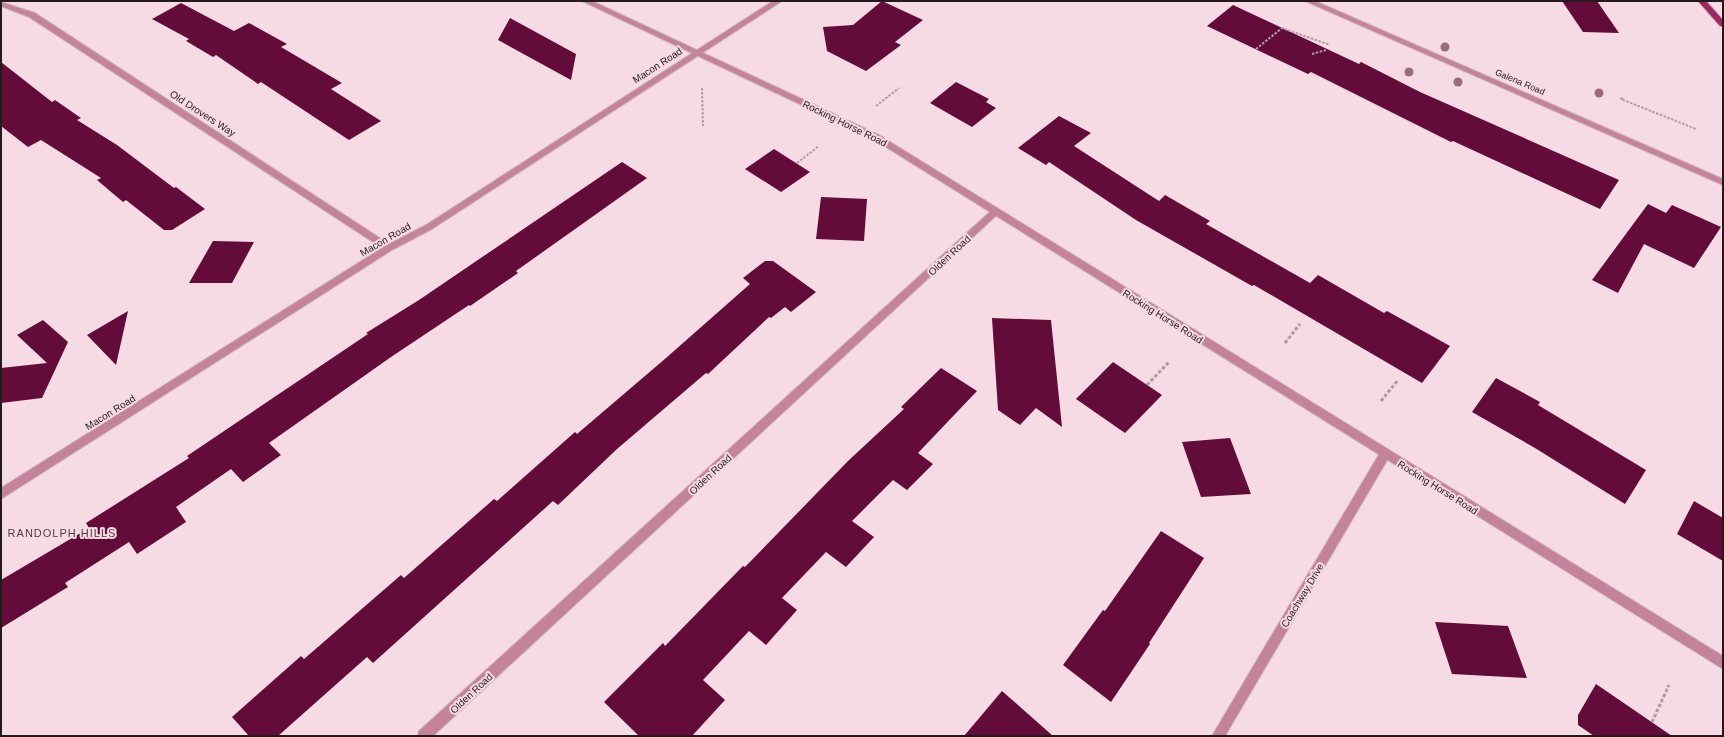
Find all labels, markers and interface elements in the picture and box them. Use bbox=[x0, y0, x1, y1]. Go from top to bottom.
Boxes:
street label: Macon Road bbox=[630, 45, 684, 85]
street label: Galena Road bbox=[1494, 67, 1546, 97]
street label: Old Drovers Way bbox=[168, 88, 237, 139]
street label: Rocking Horse Road bbox=[801, 98, 889, 149]
street label: Macon Road bbox=[358, 220, 413, 258]
street label: Olden Road bbox=[926, 233, 973, 278]
street label: Rocking Horse Road bbox=[1121, 287, 1205, 346]
street label: Macon Road bbox=[83, 393, 137, 432]
street label: Olden Road bbox=[687, 452, 734, 497]
street label: Rocking Horse Road bbox=[1396, 458, 1480, 517]
district label: RANDOLPH HILLS bbox=[8, 527, 116, 539]
street label: Coachway Drive bbox=[1279, 561, 1326, 629]
street label: Olden Road bbox=[448, 671, 495, 716]

